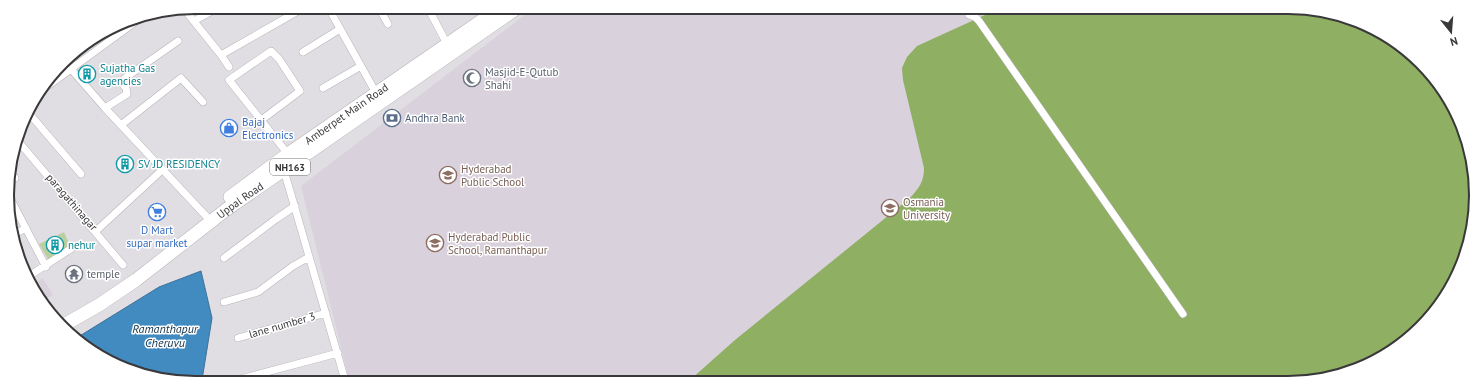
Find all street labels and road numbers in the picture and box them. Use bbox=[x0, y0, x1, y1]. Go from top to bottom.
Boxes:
street label: Amberpet Main Road bbox=[302, 80, 391, 147]
road number: NH163 bbox=[270, 159, 310, 175]
street label: paragathinagar bbox=[43, 171, 101, 234]
street label: Uppal Road bbox=[214, 179, 266, 222]
street label: lane number 3 bbox=[247, 309, 317, 341]

